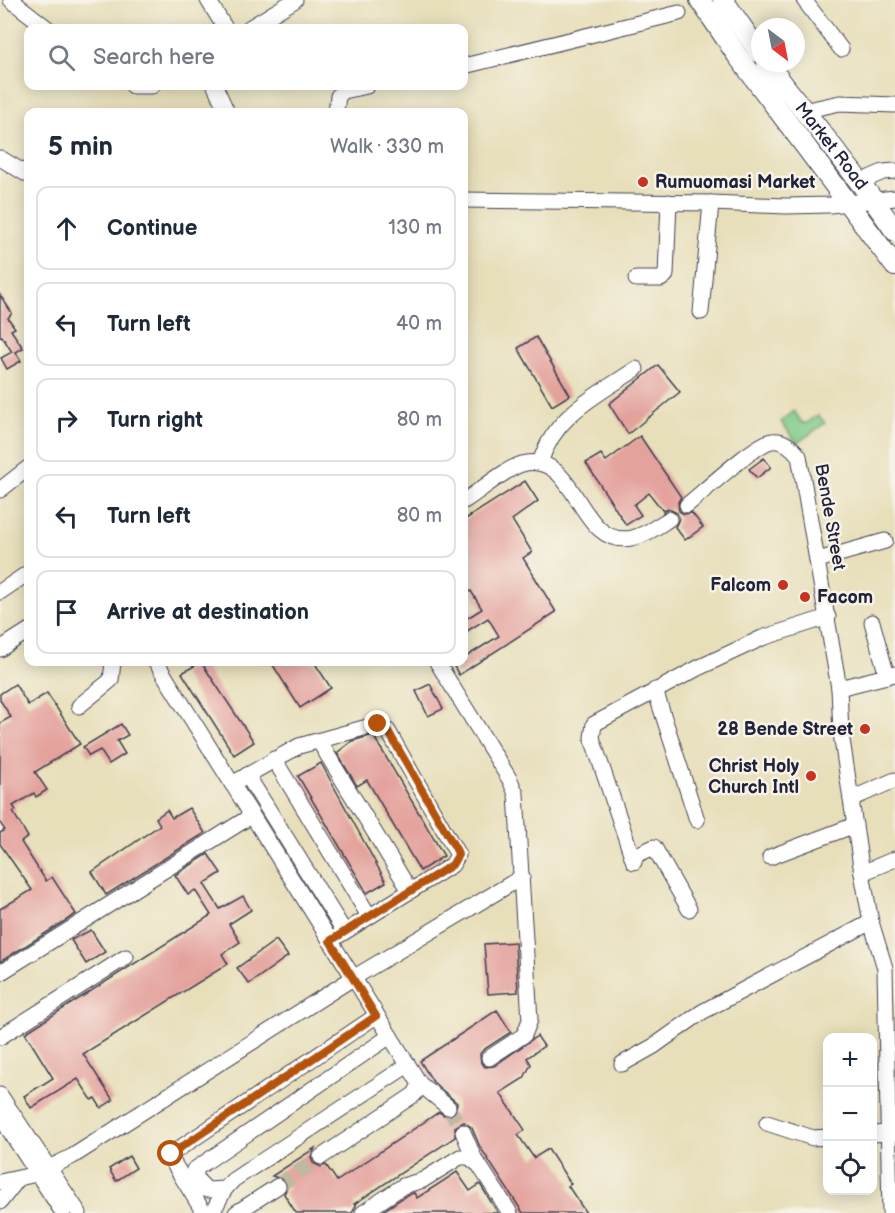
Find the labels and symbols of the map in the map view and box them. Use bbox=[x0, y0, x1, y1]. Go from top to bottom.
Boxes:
north arrow bbox=[751, 18, 805, 72]
street label: Market Road bbox=[791, 98, 872, 194]
place label: Rumuomasi Market bbox=[655, 172, 815, 193]
marker: Rumuomasi Market bbox=[636, 175, 650, 189]
street label: Bende Street bbox=[810, 462, 850, 573]
place label: Falcom bbox=[710, 575, 771, 596]
marker: Falcom bbox=[776, 578, 790, 592]
place label: Facom bbox=[817, 587, 873, 608]
marker: Facom bbox=[798, 590, 812, 604]
route end bbox=[364, 710, 390, 736]
place label: 28 Bende Street bbox=[717, 719, 853, 740]
marker: 28 Bende Street bbox=[858, 722, 872, 736]
place label: Christ Holy Church Intl bbox=[708, 756, 800, 798]
marker: Christ Holy Church Intl bbox=[804, 769, 818, 783]
route start bbox=[157, 1140, 183, 1166]

